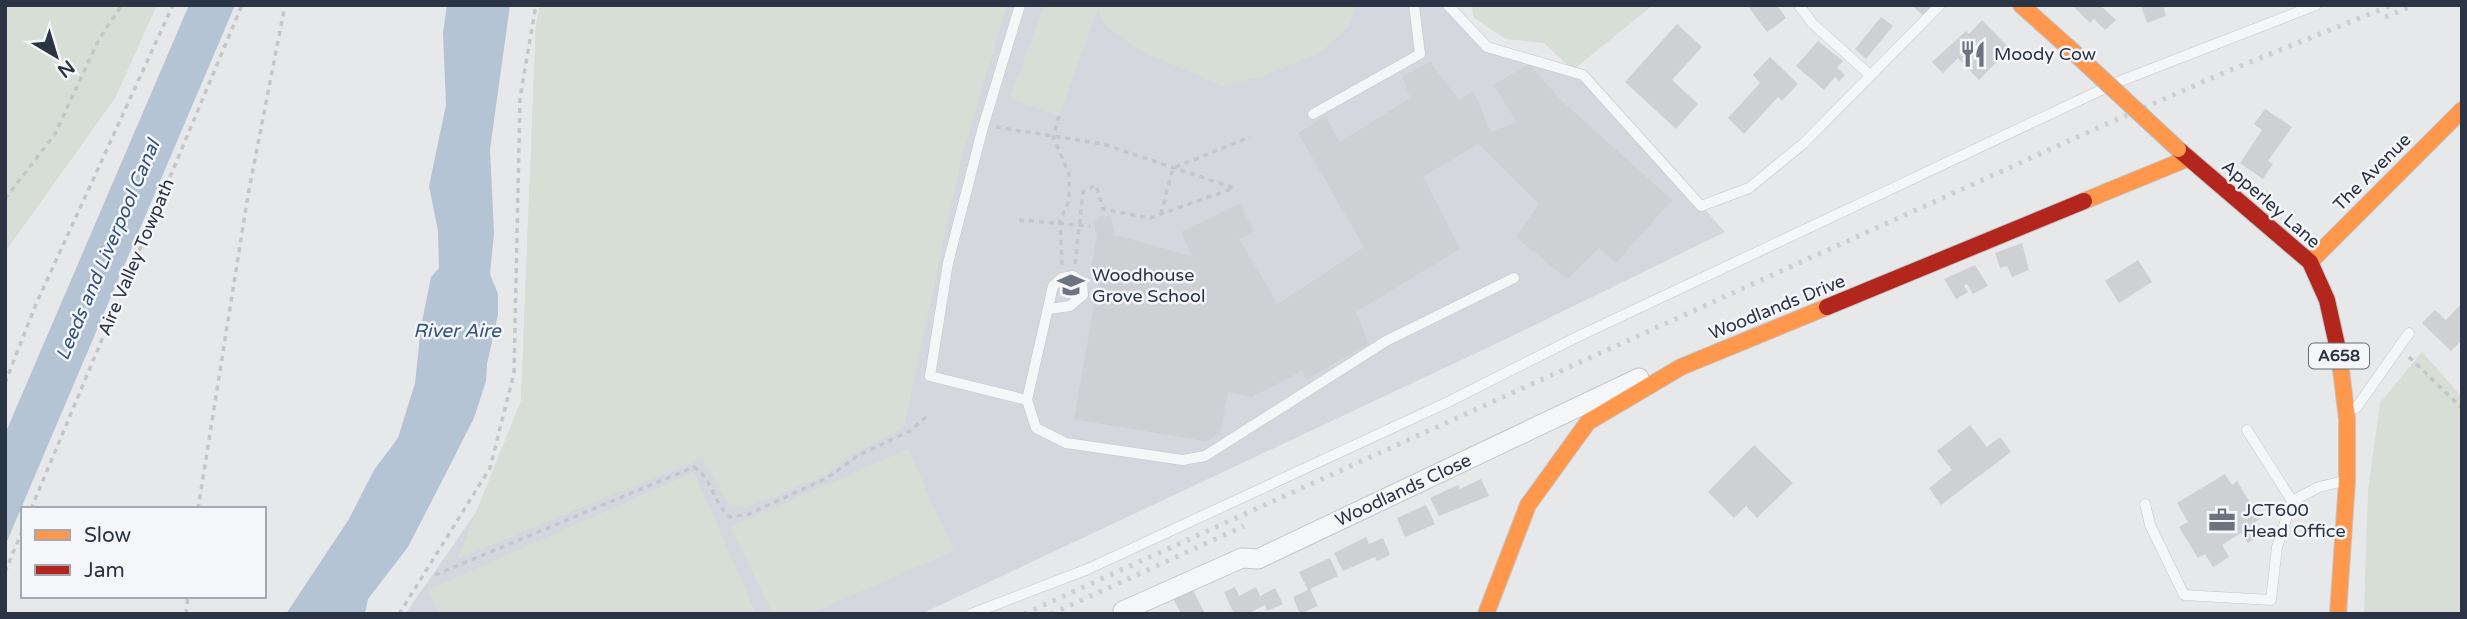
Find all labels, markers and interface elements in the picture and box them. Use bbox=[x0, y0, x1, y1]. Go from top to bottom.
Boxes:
north arrow bbox=[21, 21, 91, 91]
restaurant icon: Moody Cow bbox=[1958, 39, 1988, 69]
place label: Moody Cow bbox=[1994, 43, 2096, 65]
text: N bbox=[53, 55, 79, 82]
street label: The Avenue bbox=[2328, 128, 2416, 216]
water label: Leeds and Liverpool Canal bbox=[52, 135, 165, 363]
street label: Apperley Lane bbox=[2217, 155, 2325, 253]
street label: Aire Valley Towpath bbox=[93, 175, 179, 339]
place label: Woodhouse Grove School bbox=[1092, 264, 1205, 307]
school or university icon: Woodhouse Grove School bbox=[1056, 270, 1086, 300]
street label: Woodlands Drive bbox=[1706, 270, 1848, 344]
water label: River Aire bbox=[413, 320, 502, 342]
road number: A658 bbox=[2309, 344, 2369, 368]
street label: Woodlands Close bbox=[1331, 449, 1475, 531]
place label: JCT600 Head Office bbox=[2243, 499, 2346, 542]
office icon: JCT600 Head Office bbox=[2207, 505, 2237, 535]
legend bbox=[21, 507, 266, 598]
text: Slow bbox=[84, 523, 132, 548]
text: Jam bbox=[84, 558, 125, 583]

